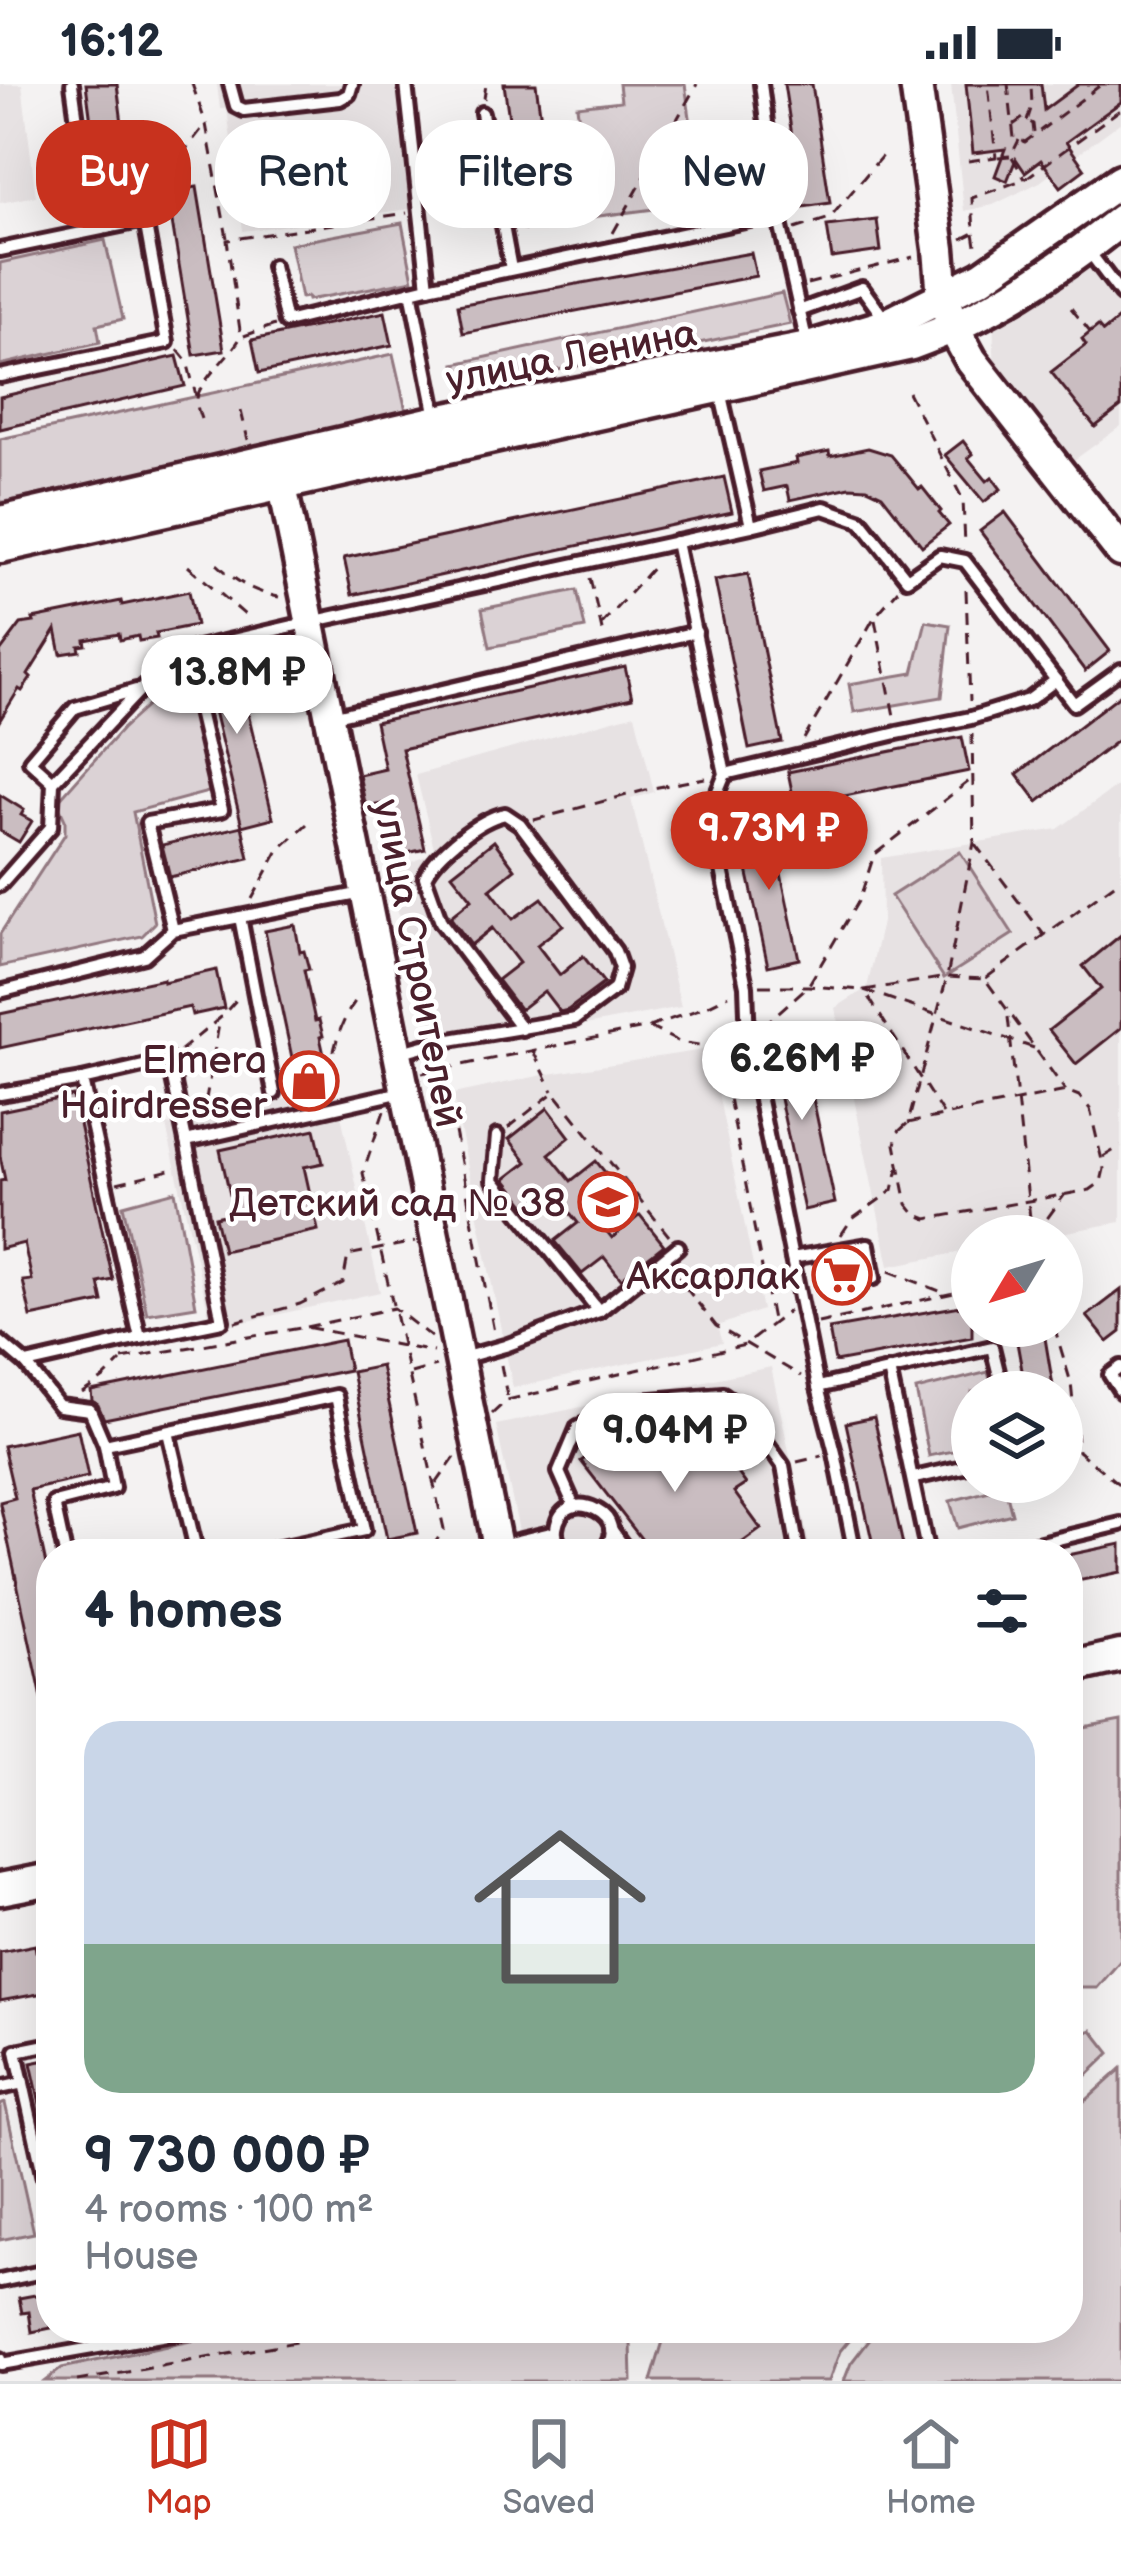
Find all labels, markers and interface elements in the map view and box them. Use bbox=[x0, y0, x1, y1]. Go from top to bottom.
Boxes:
text: 16:12 bbox=[60, 15, 163, 70]
chip: Buy bbox=[36, 120, 191, 228]
chip: Rent bbox=[215, 120, 391, 228]
chip: Filters bbox=[415, 120, 615, 228]
chip: New bbox=[639, 120, 808, 228]
street label: улица Ленина bbox=[442, 310, 701, 405]
pin: 13.8M ₽ bbox=[126, 635, 348, 737]
text: 13.8M ₽ bbox=[168, 650, 306, 697]
pin: 9.73M ₽ bbox=[658, 791, 880, 893]
street label: улица Строителей bbox=[362, 795, 471, 1131]
text: 9.73M ₽ bbox=[698, 806, 840, 853]
pin: 6.26M ₽ bbox=[691, 1021, 913, 1123]
text: 6.26M ₽ bbox=[729, 1036, 875, 1083]
place label: Elmera Hairdresser bbox=[59, 1038, 268, 1130]
shop icon: Elmera Hairdresser bbox=[278, 1050, 340, 1112]
school or university icon: Детский сад № 38 bbox=[577, 1171, 639, 1233]
place label: Детский сад № 38 bbox=[229, 1181, 566, 1228]
north arrow bbox=[951, 1215, 1083, 1347]
map controls bbox=[951, 1215, 1083, 1503]
supermarket icon: Аксарлак bbox=[811, 1244, 873, 1306]
place label: Аксарлак bbox=[626, 1254, 800, 1301]
button: layers bbox=[951, 1371, 1083, 1503]
pin: 9.04M ₽ bbox=[564, 1393, 786, 1495]
text: 9.04M ₽ bbox=[602, 1408, 748, 1455]
icon: filters bbox=[969, 1578, 1035, 1644]
text: 4 homes bbox=[84, 1581, 283, 1642]
icon: home bbox=[452, 1799, 668, 2015]
text: 9 730 000 ₽ bbox=[84, 2126, 370, 2187]
text: 4 rooms · 100 m² bbox=[84, 2187, 374, 2234]
text: House bbox=[84, 2234, 198, 2281]
tab: Map bbox=[145, 2411, 212, 2523]
tab: Saved bbox=[502, 2411, 595, 2523]
tab: Home bbox=[886, 2411, 976, 2523]

